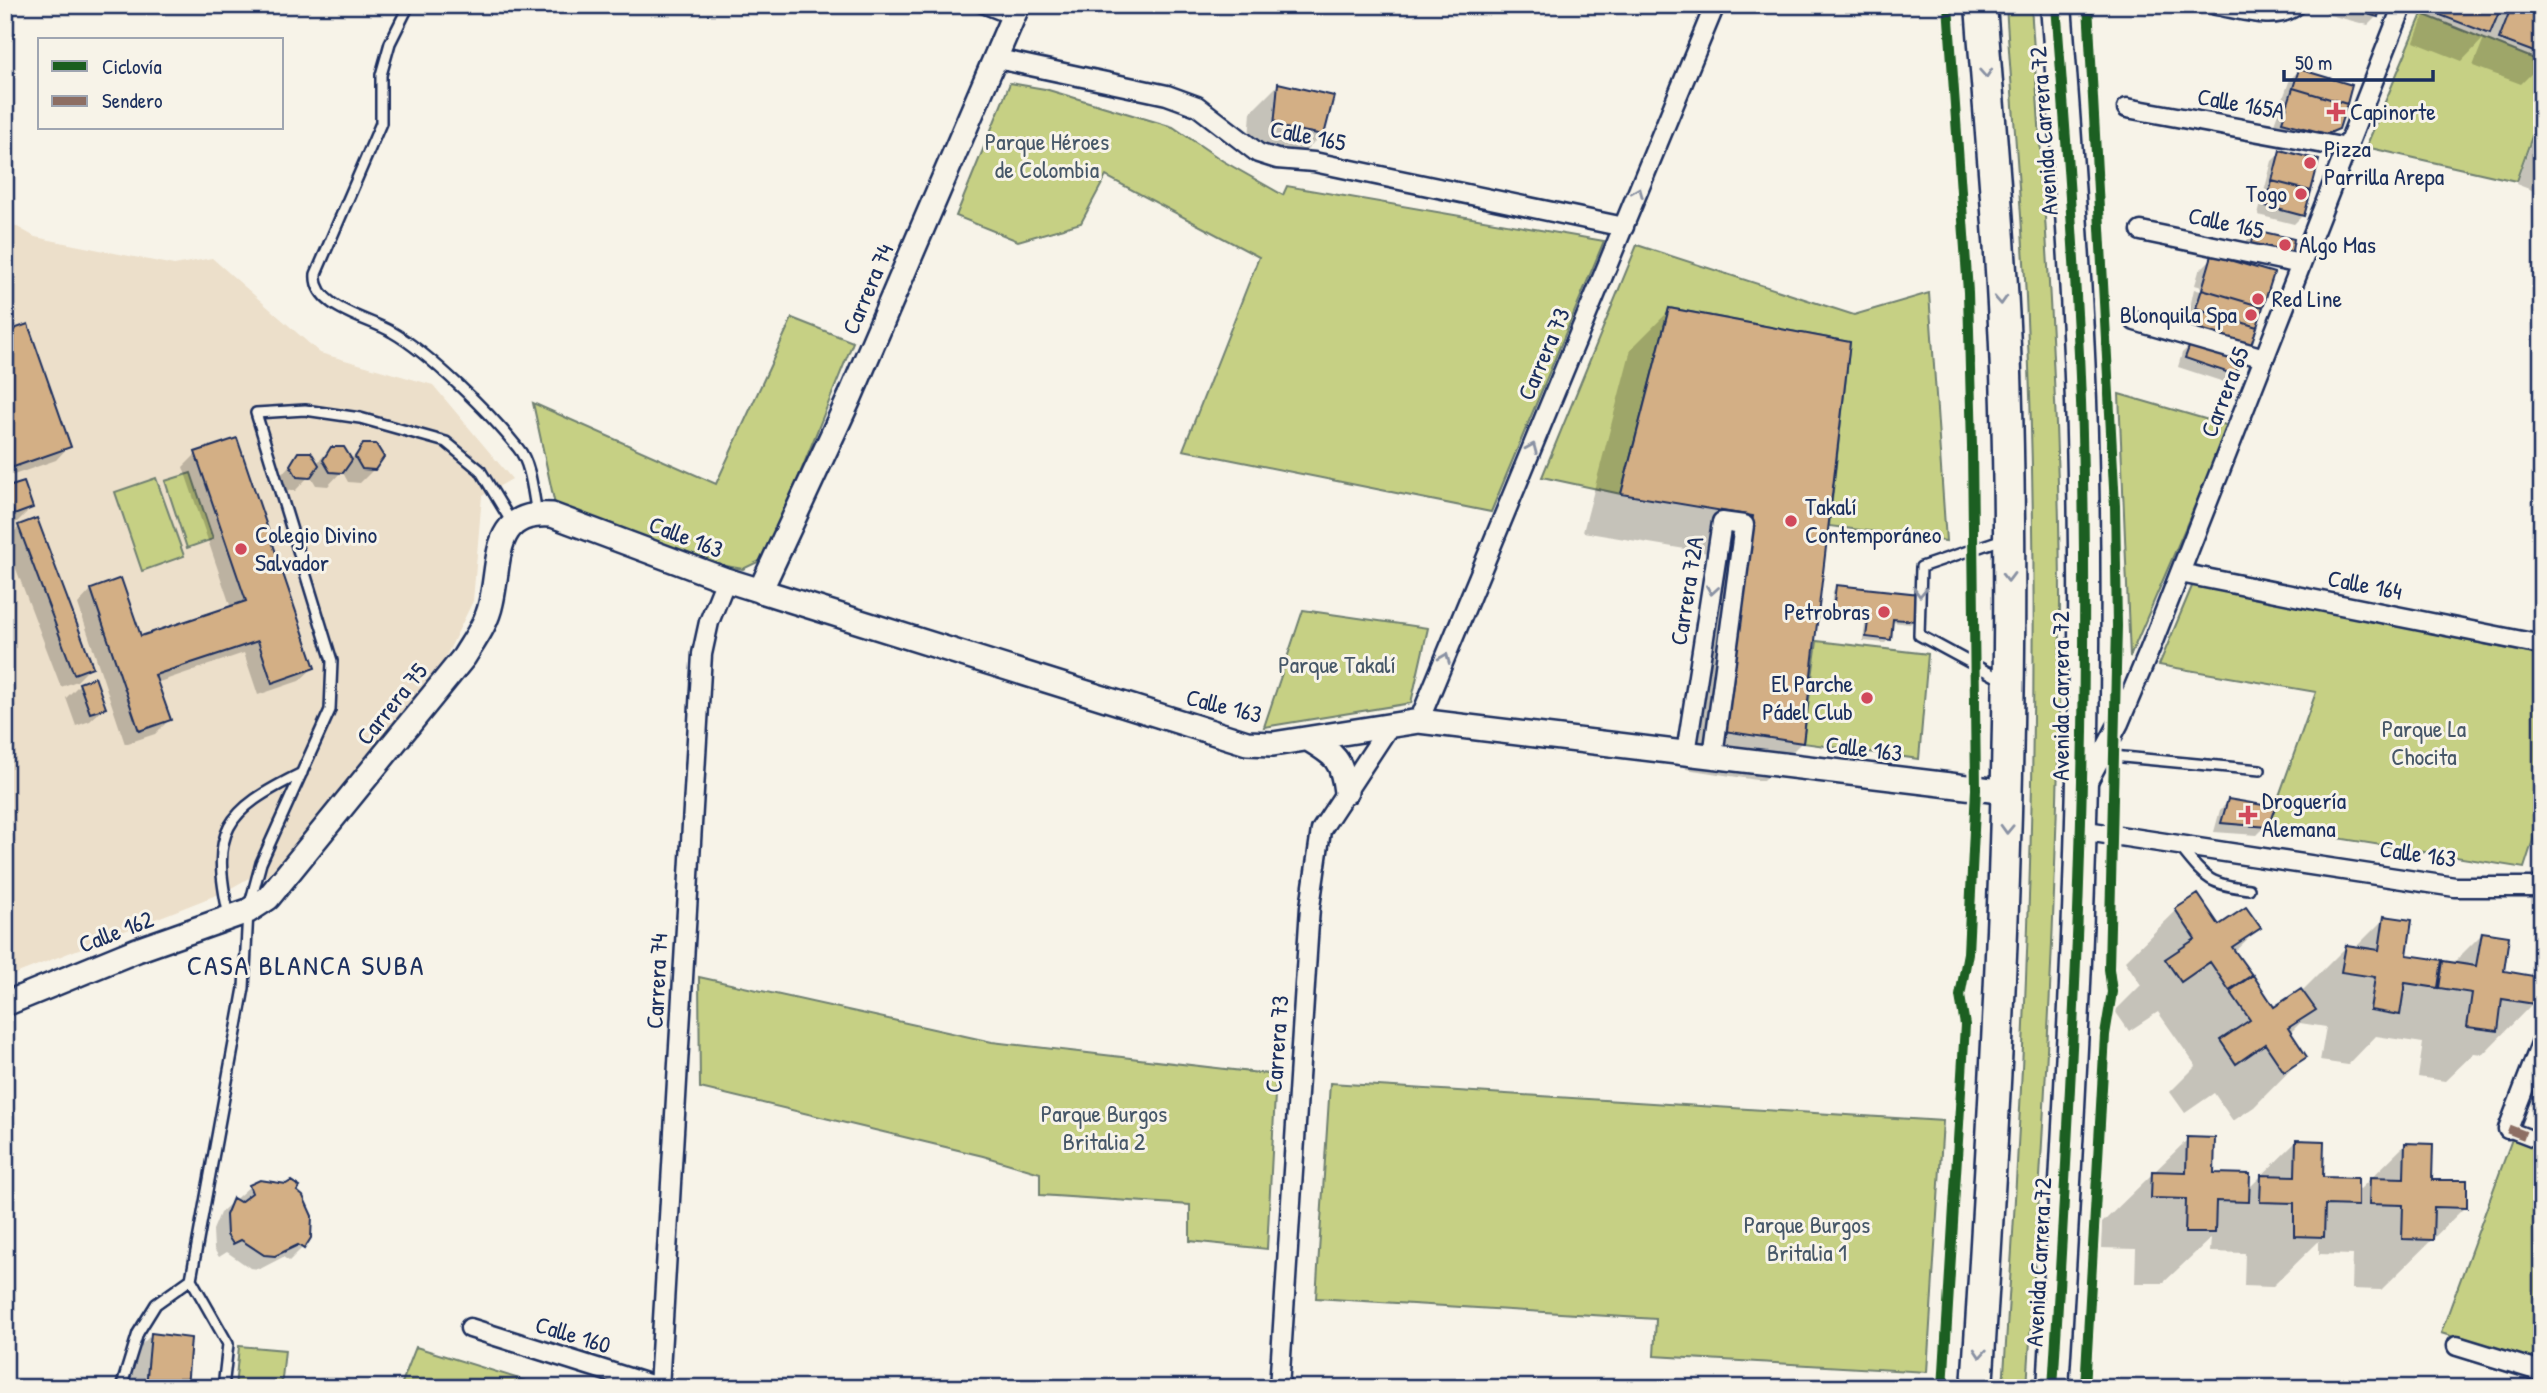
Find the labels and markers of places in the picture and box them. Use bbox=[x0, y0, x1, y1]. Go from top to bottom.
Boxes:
place label: Capinorte bbox=[2350, 95, 2436, 127]
marker: Capinorte bbox=[2328, 104, 2344, 120]
place label: Pizza Parrilla Arepa bbox=[2324, 132, 2444, 192]
marker: Pizza Parrilla Arepa bbox=[2302, 155, 2318, 171]
place label: Togo bbox=[2246, 177, 2287, 209]
marker: Togo bbox=[2293, 186, 2309, 202]
place label: Algo Mas bbox=[2299, 228, 2376, 260]
marker: Algo Mas bbox=[2277, 237, 2293, 253]
place label: Red Line bbox=[2272, 282, 2342, 314]
marker: Red Line bbox=[2250, 291, 2266, 307]
place label: Blonquila Spa bbox=[2120, 298, 2237, 330]
marker: Blonquila Spa bbox=[2243, 307, 2259, 323]
place label: Takalí Contemporáneo bbox=[1805, 490, 1942, 550]
marker: Takalí Contemporáneo bbox=[1783, 513, 1799, 529]
place label: Colegio Divino Salvador bbox=[255, 518, 378, 578]
marker: Colegio Divino Salvador bbox=[233, 541, 249, 557]
place label: Petrobras bbox=[1784, 595, 1870, 627]
marker: Petrobras bbox=[1876, 604, 1892, 620]
place label: El Parche Pádel Club bbox=[1762, 667, 1853, 727]
marker: El Parche Pádel Club bbox=[1859, 690, 1875, 706]
place label: Droguería Alemana bbox=[2262, 784, 2346, 844]
marker: Droguería Alemana bbox=[2240, 807, 2256, 823]

